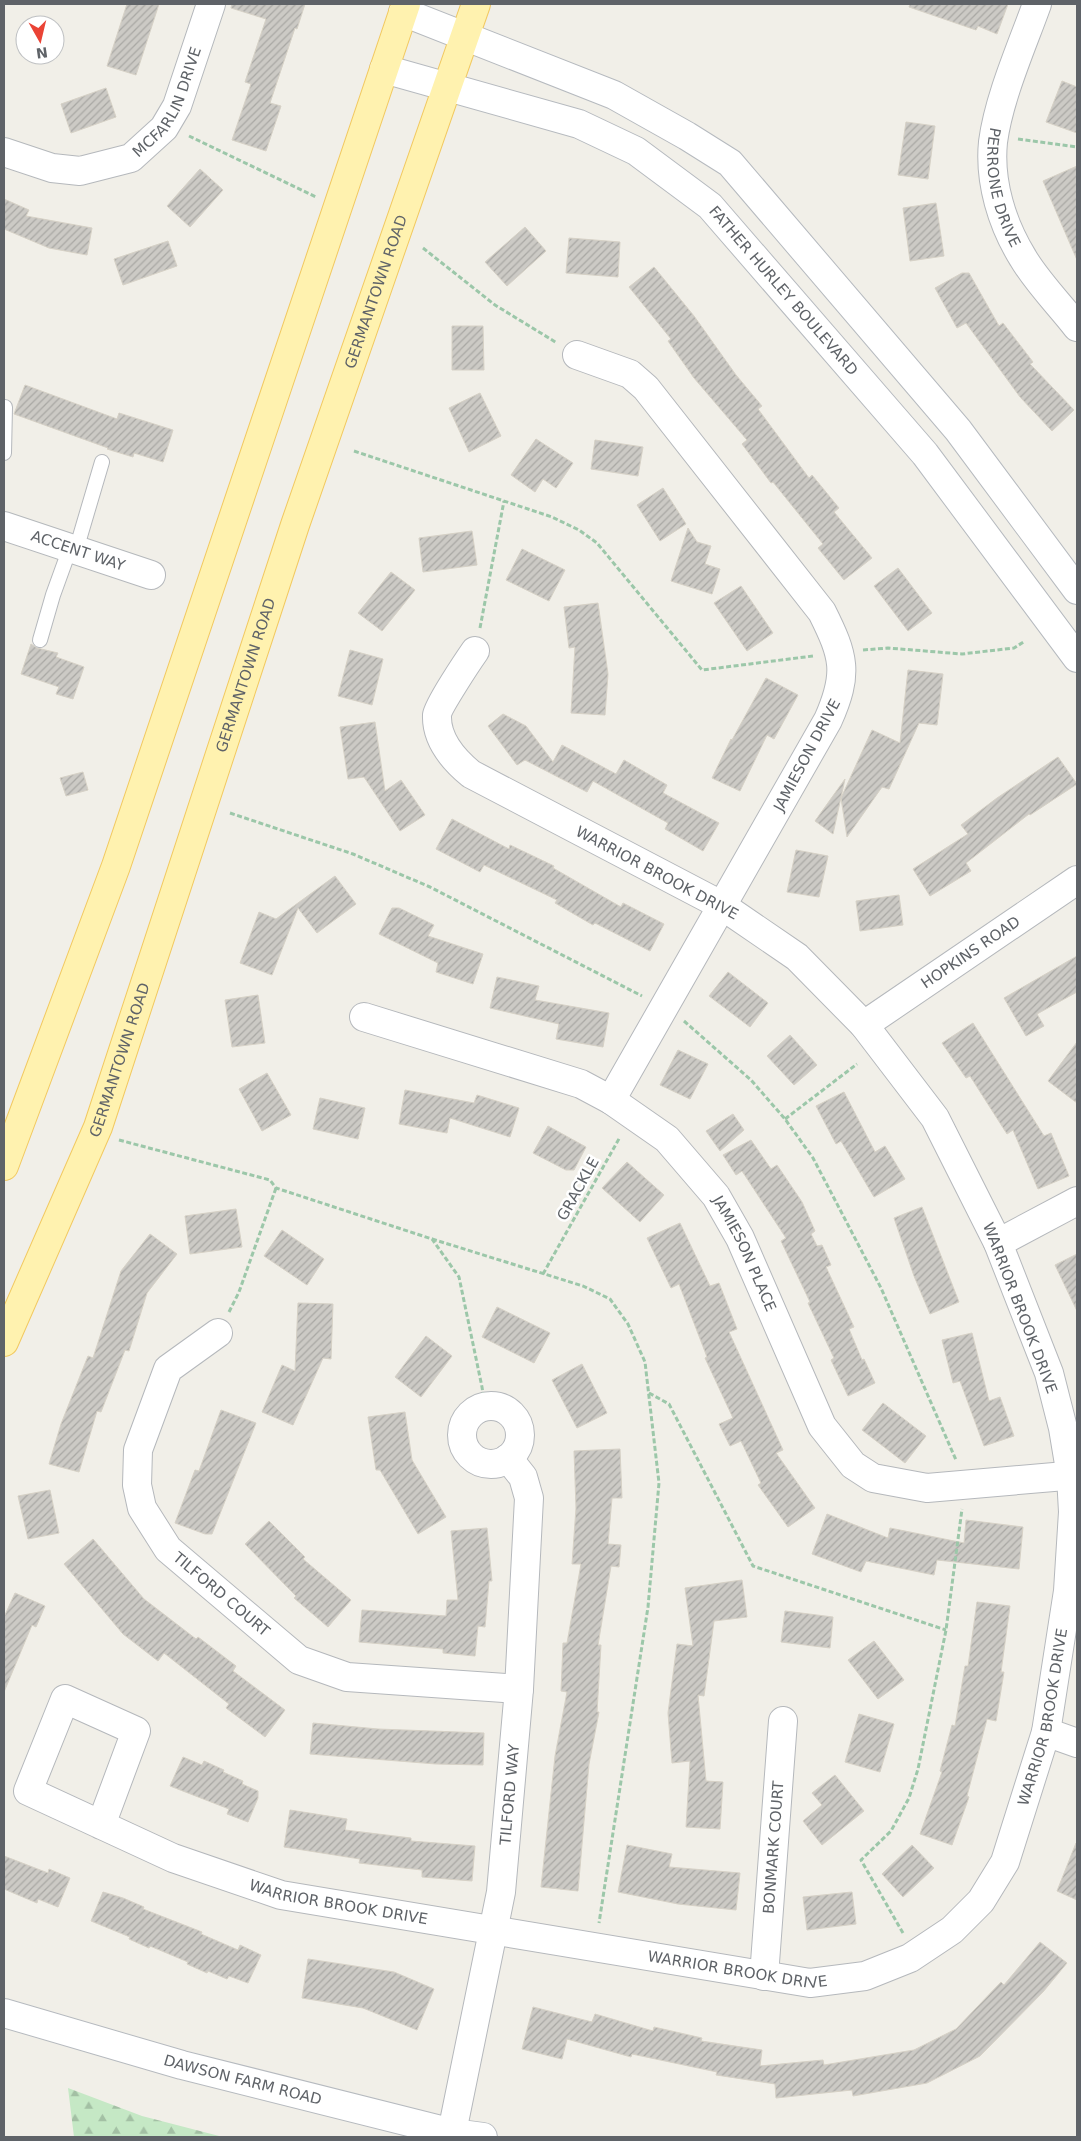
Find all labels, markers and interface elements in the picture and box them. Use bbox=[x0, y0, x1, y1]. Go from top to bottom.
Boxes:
north arrow bbox=[15, 15, 65, 65]
text: N bbox=[35, 44, 49, 62]
street label: MCFARLIN DRIVE bbox=[129, 45, 205, 161]
street label: PERRONE DRIVE bbox=[983, 126, 1024, 250]
street label: FATHER HURLEY BOULEVARD bbox=[705, 202, 862, 379]
street label: GERMANTOWN ROAD bbox=[341, 212, 411, 371]
street label: ACCENT WAY bbox=[29, 527, 128, 575]
street label: GERMANTOWN ROAD bbox=[212, 596, 280, 755]
street label: JAMIESON DRIVE bbox=[769, 696, 844, 815]
street label: WARRIOR BROOK DRIVE bbox=[573, 822, 741, 924]
street label: HOPKINS ROAD bbox=[918, 912, 1024, 992]
street label: GERMANTOWN ROAD bbox=[86, 981, 154, 1140]
street label: GRACKLE bbox=[553, 1154, 603, 1224]
street label: JAMIESON PLACE bbox=[708, 1192, 780, 1314]
street label: WARRIOR BROOK DRIVE bbox=[979, 1220, 1061, 1396]
street label: TILFORD COURT bbox=[169, 1548, 274, 1641]
street label: WARRIOR BROOK DRIVE bbox=[1014, 1627, 1071, 1808]
street label: TILFORD WAY bbox=[496, 1742, 523, 1847]
street label: BONMARK COURT bbox=[760, 1779, 788, 1914]
street label: WARRIOR BROOK DRIVE bbox=[247, 1876, 429, 1928]
street label: WARRIOR BROOK DRIVE bbox=[646, 1947, 828, 1992]
street label: DAWSON FARM ROAD bbox=[162, 2051, 324, 2109]

